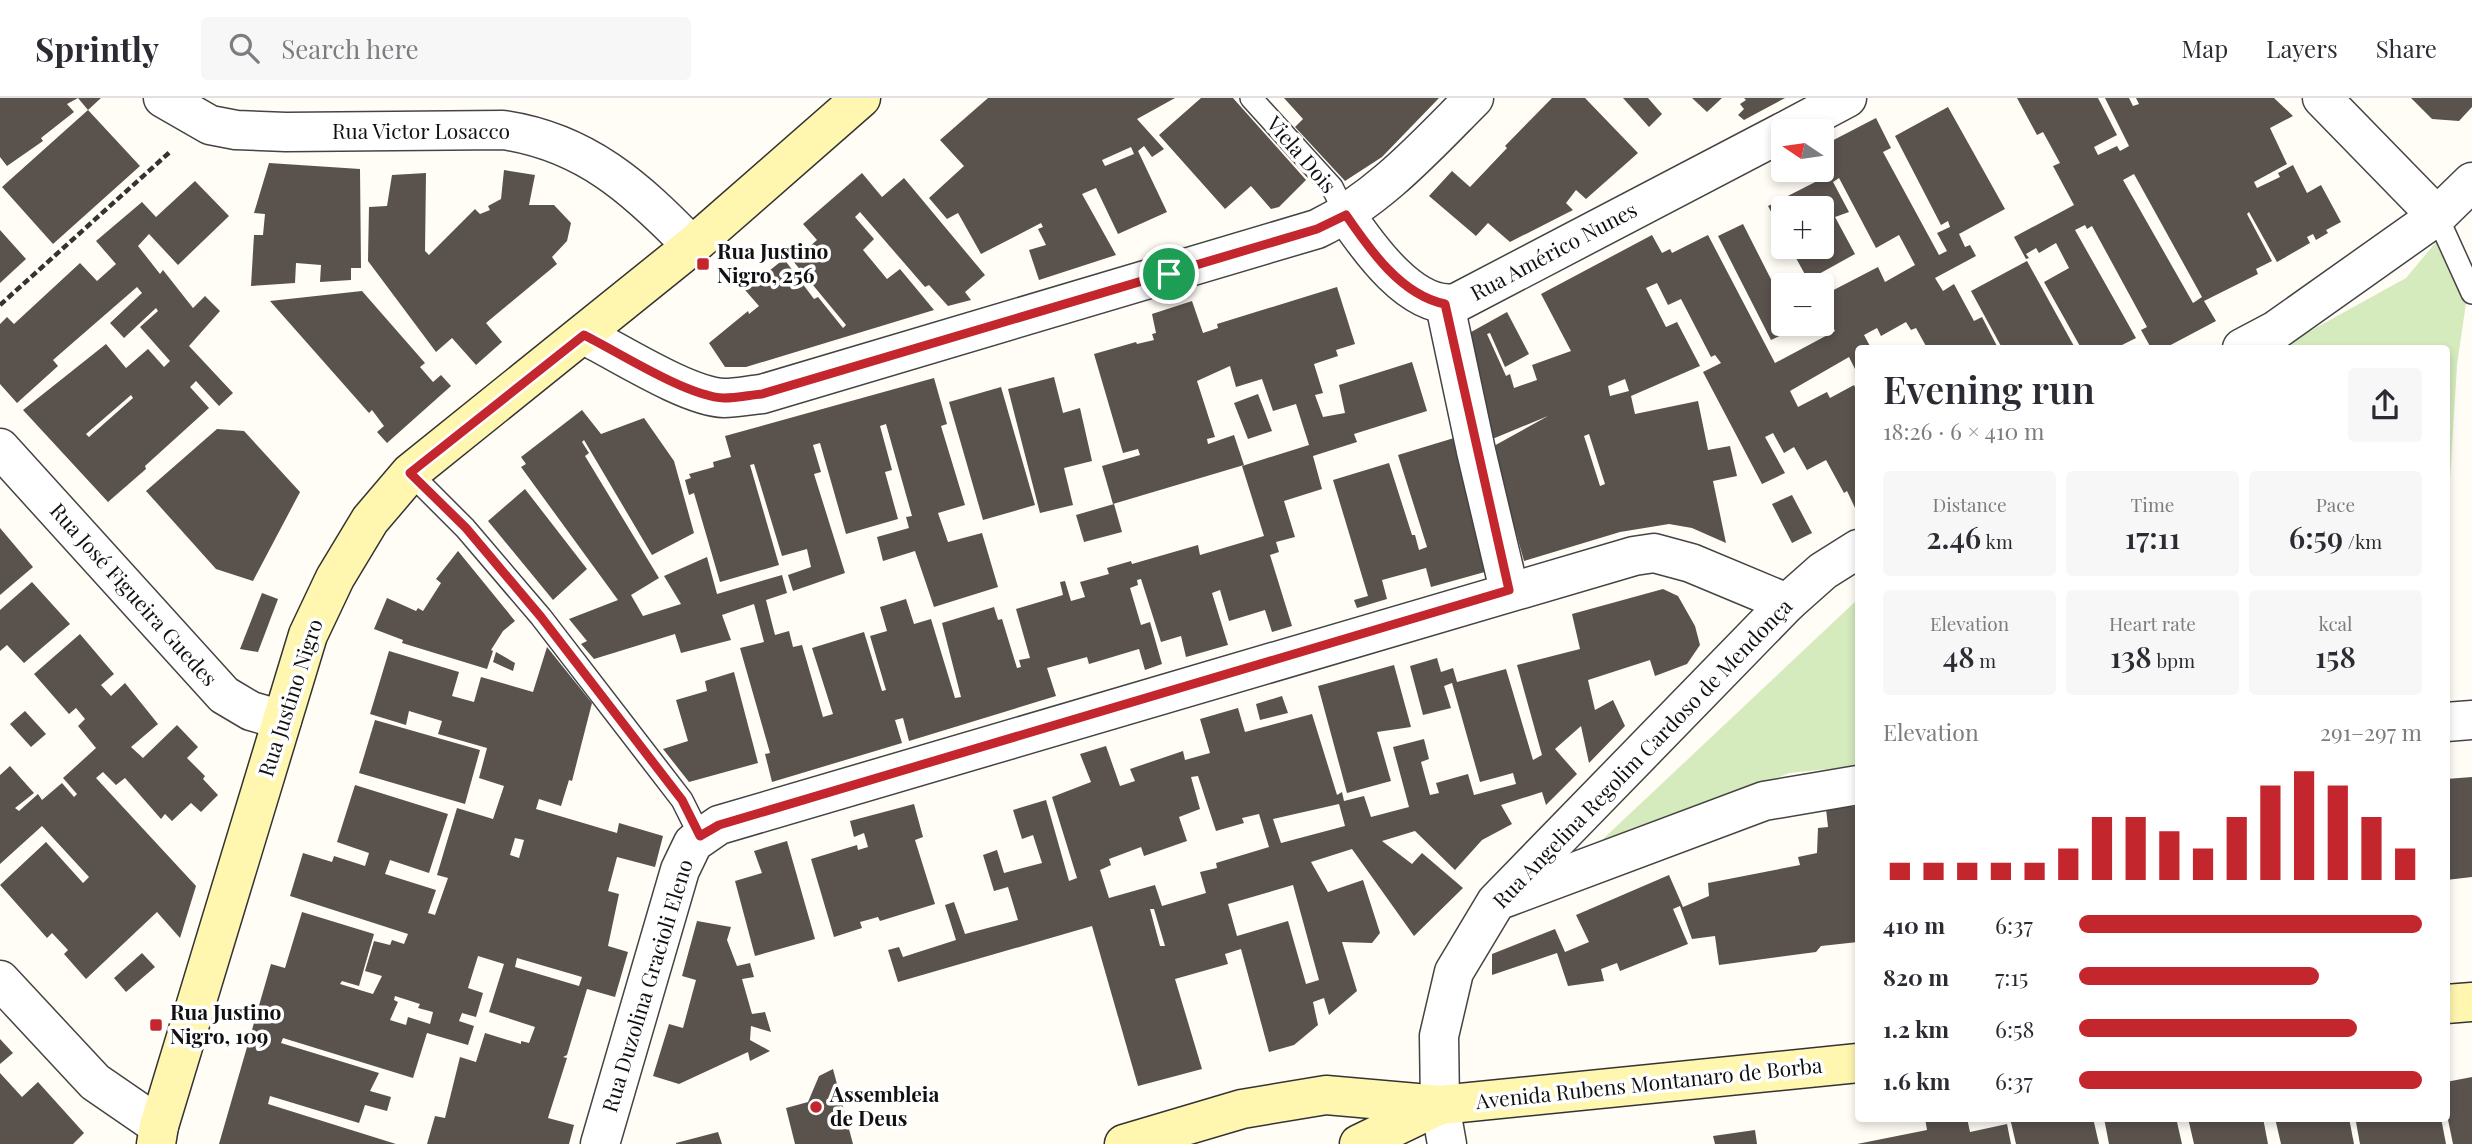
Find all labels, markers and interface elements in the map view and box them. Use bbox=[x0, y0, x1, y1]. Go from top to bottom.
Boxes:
search box bbox=[201, 17, 691, 80]
text: Sprintly bbox=[35, 26, 159, 70]
icon: search bbox=[225, 29, 263, 67]
text: Search here bbox=[281, 31, 419, 66]
text: Map bbox=[2182, 32, 2228, 64]
text: Layers bbox=[2266, 32, 2338, 64]
text: Share bbox=[2376, 32, 2437, 64]
street label: Viela Dois bbox=[1261, 109, 1344, 198]
street label: Rua Victor Losacco bbox=[332, 116, 510, 144]
north arrow bbox=[1771, 119, 1834, 182]
map controls bbox=[1771, 119, 1834, 336]
street label: Rua Américo Nunes bbox=[1465, 195, 1641, 306]
button: + bbox=[1771, 196, 1834, 259]
place label: Rua Justino Nigro, 256 bbox=[717, 236, 829, 288]
pin bbox=[1139, 244, 1199, 304]
icon: arrive bbox=[1150, 255, 1188, 293]
marker: Rua Justino Nigro, 256 bbox=[695, 256, 711, 272]
button: − bbox=[1771, 273, 1834, 336]
text: Evening run bbox=[1883, 363, 2095, 414]
button: share bbox=[2348, 368, 2422, 442]
text: 18:26 · 6 × 410 m bbox=[1883, 415, 2044, 446]
text: Distance bbox=[1932, 491, 2007, 517]
text: Time bbox=[2131, 491, 2174, 517]
text: Pace bbox=[2316, 491, 2355, 517]
street label: Rua José Figueira Guedes bbox=[45, 496, 224, 691]
text: 2.46 bbox=[1926, 517, 1981, 557]
text: 17:11 bbox=[2125, 517, 2180, 557]
text: 6:59 bbox=[2289, 517, 2343, 557]
text: km bbox=[1981, 528, 2013, 554]
text: /km bbox=[2343, 528, 2382, 554]
street label: Rua Angelina Regolim Cardoso de Mendonça bbox=[1486, 591, 1798, 913]
text: Elevation bbox=[1930, 610, 2009, 636]
text: Heart rate bbox=[2109, 610, 2196, 636]
text: kcal bbox=[2318, 610, 2353, 636]
street label: Rua Justino Nigro bbox=[250, 615, 328, 780]
text: 48 bbox=[1943, 636, 1975, 676]
text: 138 bbox=[2110, 636, 2152, 676]
text: 158 bbox=[2315, 636, 2356, 676]
text: m bbox=[1975, 647, 1996, 673]
text: bpm bbox=[2152, 647, 2195, 673]
text: Elevation bbox=[1883, 716, 1979, 747]
text: 291–297 m bbox=[2320, 716, 2422, 747]
street label: Rua Duzolina Gracioli Eleno bbox=[594, 856, 698, 1115]
text: 410 m bbox=[1883, 909, 1945, 940]
text: 6:37 bbox=[1995, 909, 2033, 940]
text: 820 m bbox=[1883, 961, 1949, 992]
text: 7:15 bbox=[1995, 961, 2028, 992]
place label: Rua Justino Nigro, 109 bbox=[170, 997, 282, 1049]
text: 1.2 km bbox=[1883, 1013, 1949, 1044]
text: 6:58 bbox=[1995, 1013, 2035, 1044]
marker: Rua Justino Nigro, 109 bbox=[148, 1017, 164, 1033]
street label: Avenida Rubens Montanaro de Borba bbox=[1473, 1050, 1824, 1114]
text: 1.6 km bbox=[1883, 1065, 1950, 1096]
text: 6:37 bbox=[1995, 1065, 2033, 1096]
place label: Assembleia de Deus bbox=[829, 1079, 939, 1131]
marker: Assembleia de Deus bbox=[808, 1099, 824, 1115]

